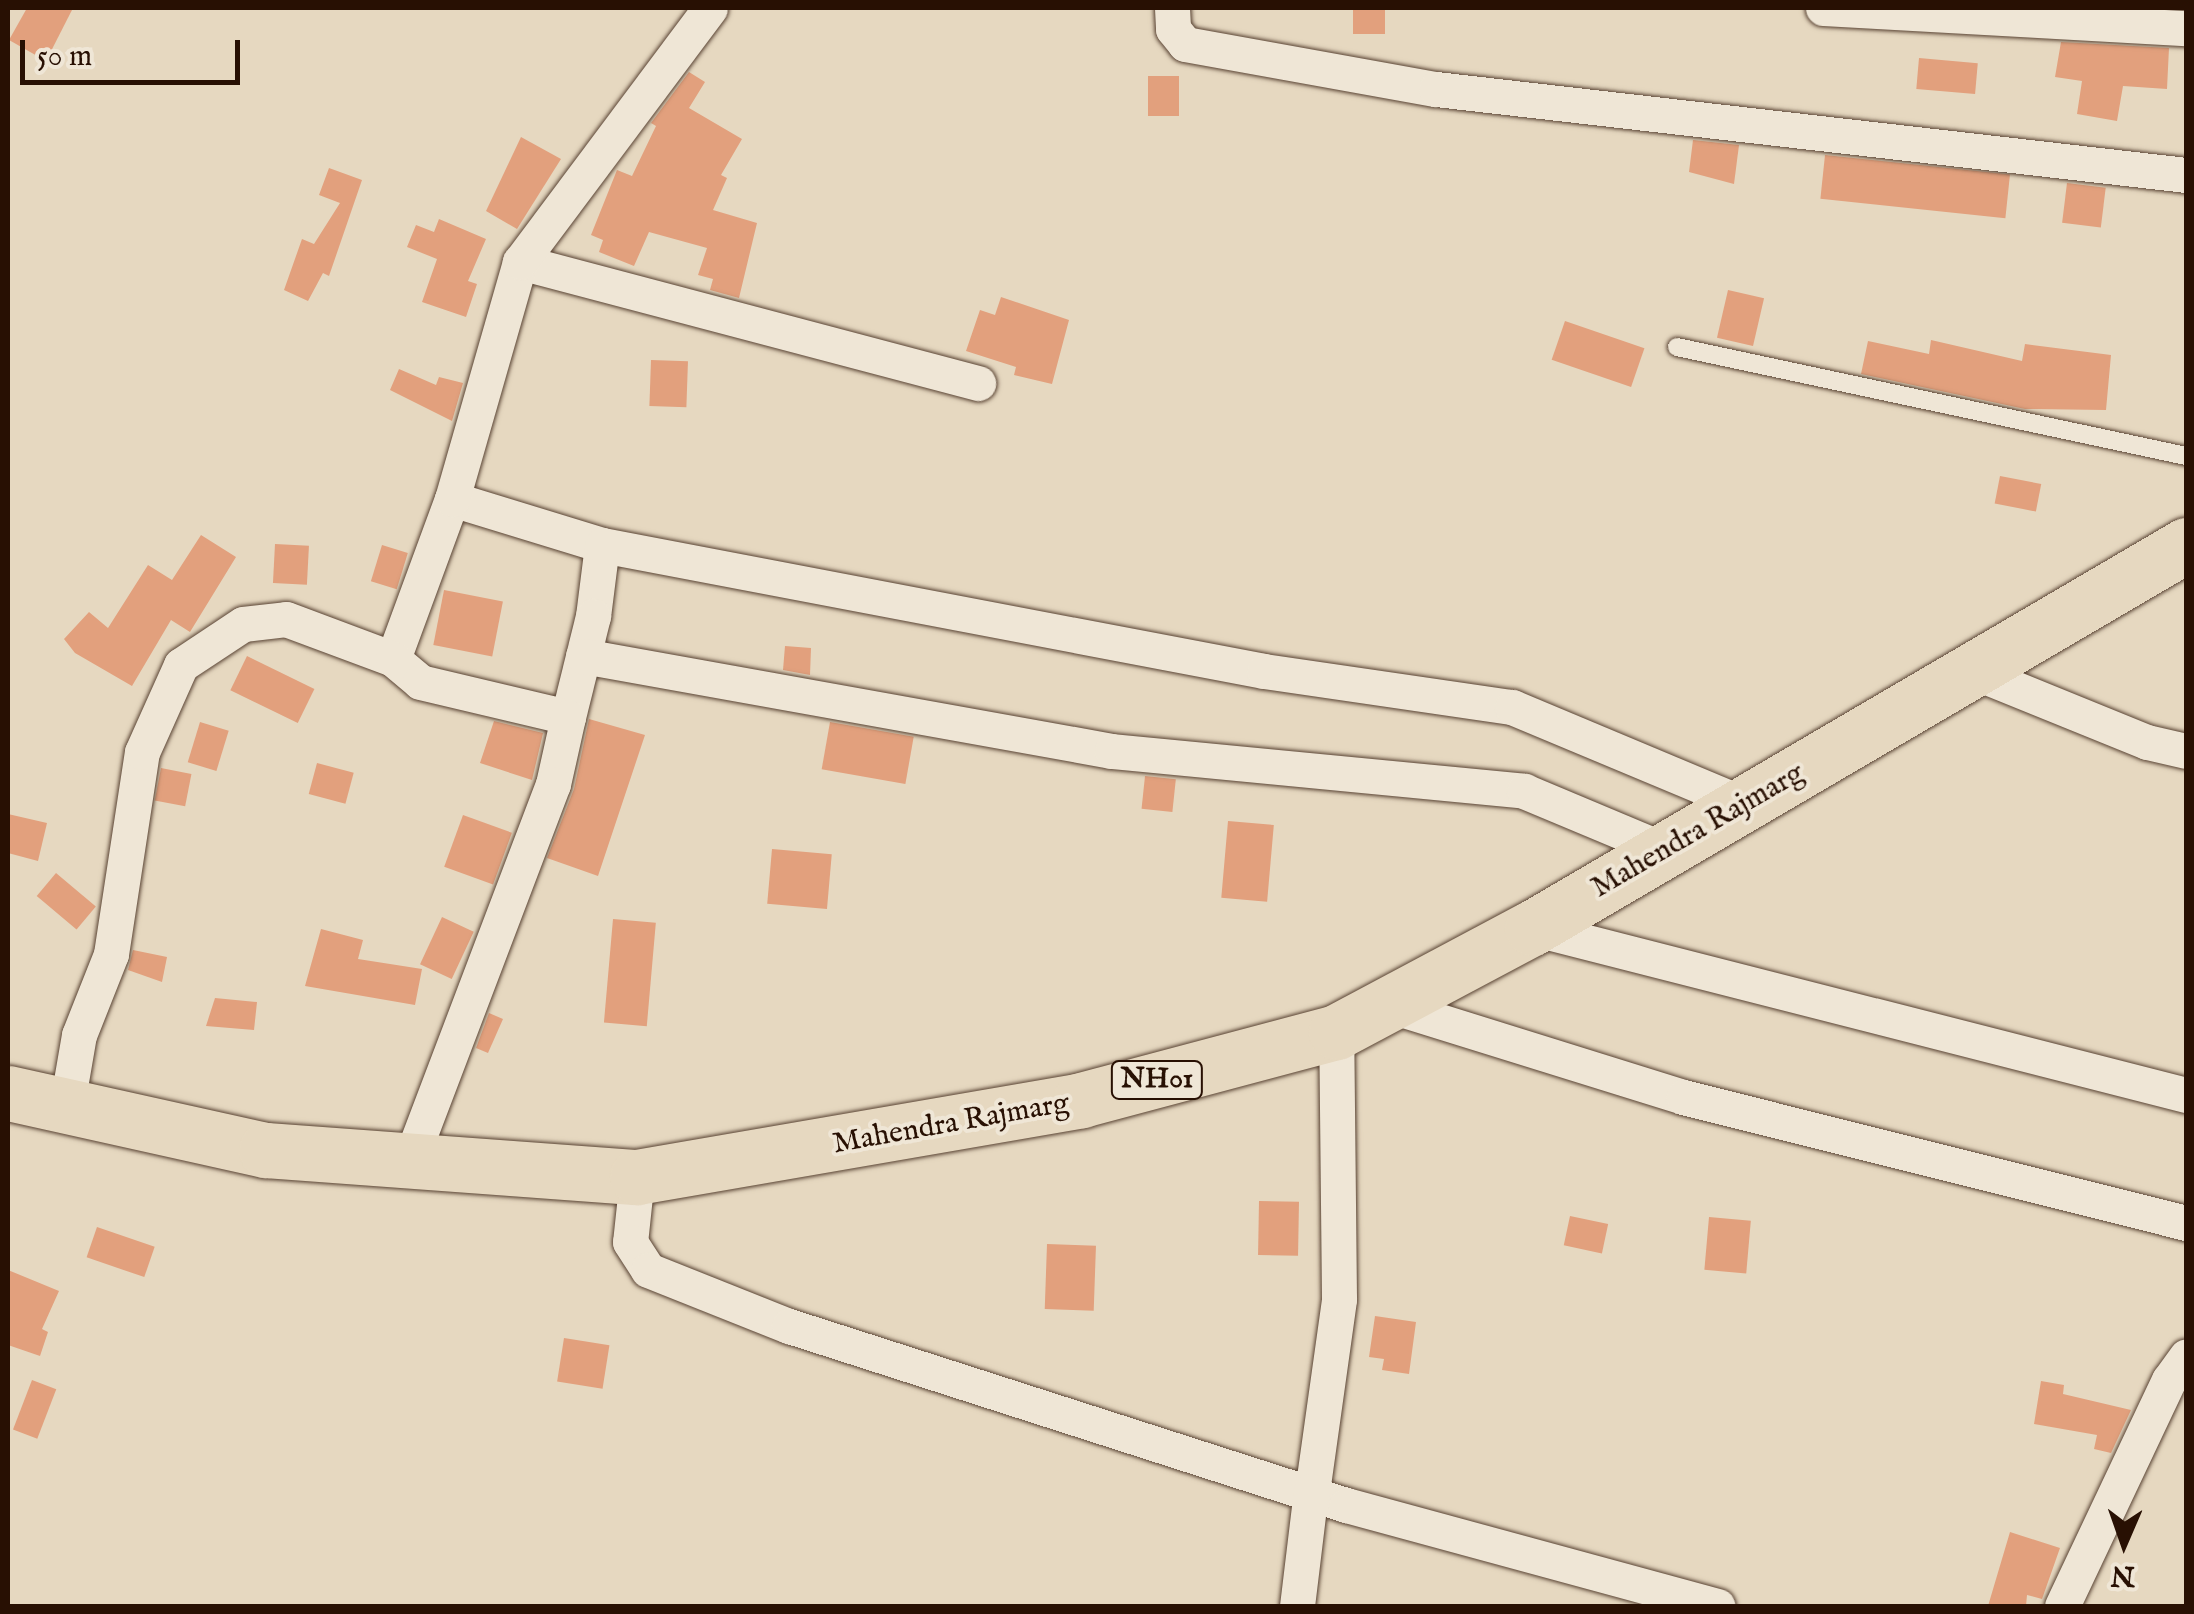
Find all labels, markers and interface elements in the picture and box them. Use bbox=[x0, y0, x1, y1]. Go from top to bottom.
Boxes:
scale bar bbox=[25, 20, 245, 82]
text: 50 m bbox=[37, 38, 92, 76]
street label: Mahendra Rajmarg bbox=[1585, 756, 1811, 906]
road number: NH01 bbox=[1110, 1057, 1204, 1103]
street label: Mahendra Rajmarg bbox=[830, 1085, 1072, 1163]
north arrow bbox=[2074, 1494, 2174, 1594]
text: N bbox=[2110, 1557, 2136, 1592]

